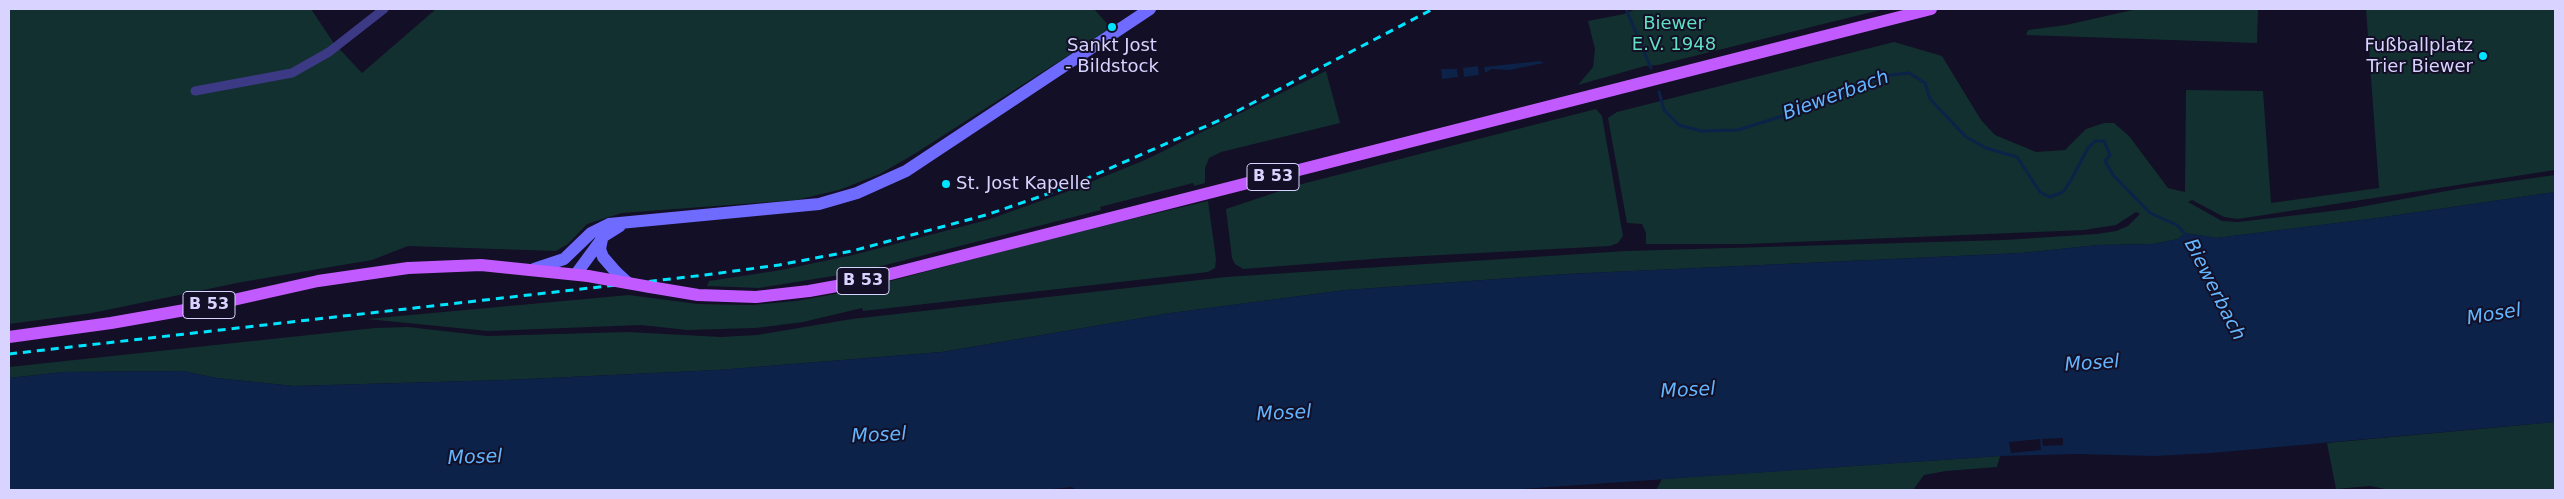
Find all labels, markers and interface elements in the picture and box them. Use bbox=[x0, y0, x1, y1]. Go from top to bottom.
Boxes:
park label: Biewer E.V. 1948 bbox=[1632, 13, 1716, 56]
marker: Sankt Jost - Bildstock bbox=[1106, 21, 1118, 33]
place label: Sankt Jost - Bildstock bbox=[1065, 35, 1159, 78]
place label: Fußballplatz Trier Biewer bbox=[2364, 35, 2473, 78]
marker: Fußballplatz Trier Biewer bbox=[2477, 50, 2489, 62]
water label: Biewerbach bbox=[1780, 66, 1892, 126]
road number: B 53 bbox=[1247, 163, 1299, 190]
place label: St. Jost Kapelle bbox=[956, 173, 1090, 195]
marker: St. Jost Kapelle bbox=[940, 178, 952, 190]
water label: Biewerbach bbox=[2179, 235, 2249, 345]
road number: B 53 bbox=[837, 268, 889, 294]
road number: B 53 bbox=[183, 292, 235, 318]
water label: Mosel bbox=[2465, 299, 2523, 331]
water label: Mosel bbox=[2064, 351, 2120, 377]
water label: Mosel bbox=[1660, 378, 1716, 404]
water label: Mosel bbox=[1256, 401, 1312, 427]
water label: Mosel bbox=[851, 423, 907, 449]
water label: Mosel bbox=[447, 446, 503, 470]

